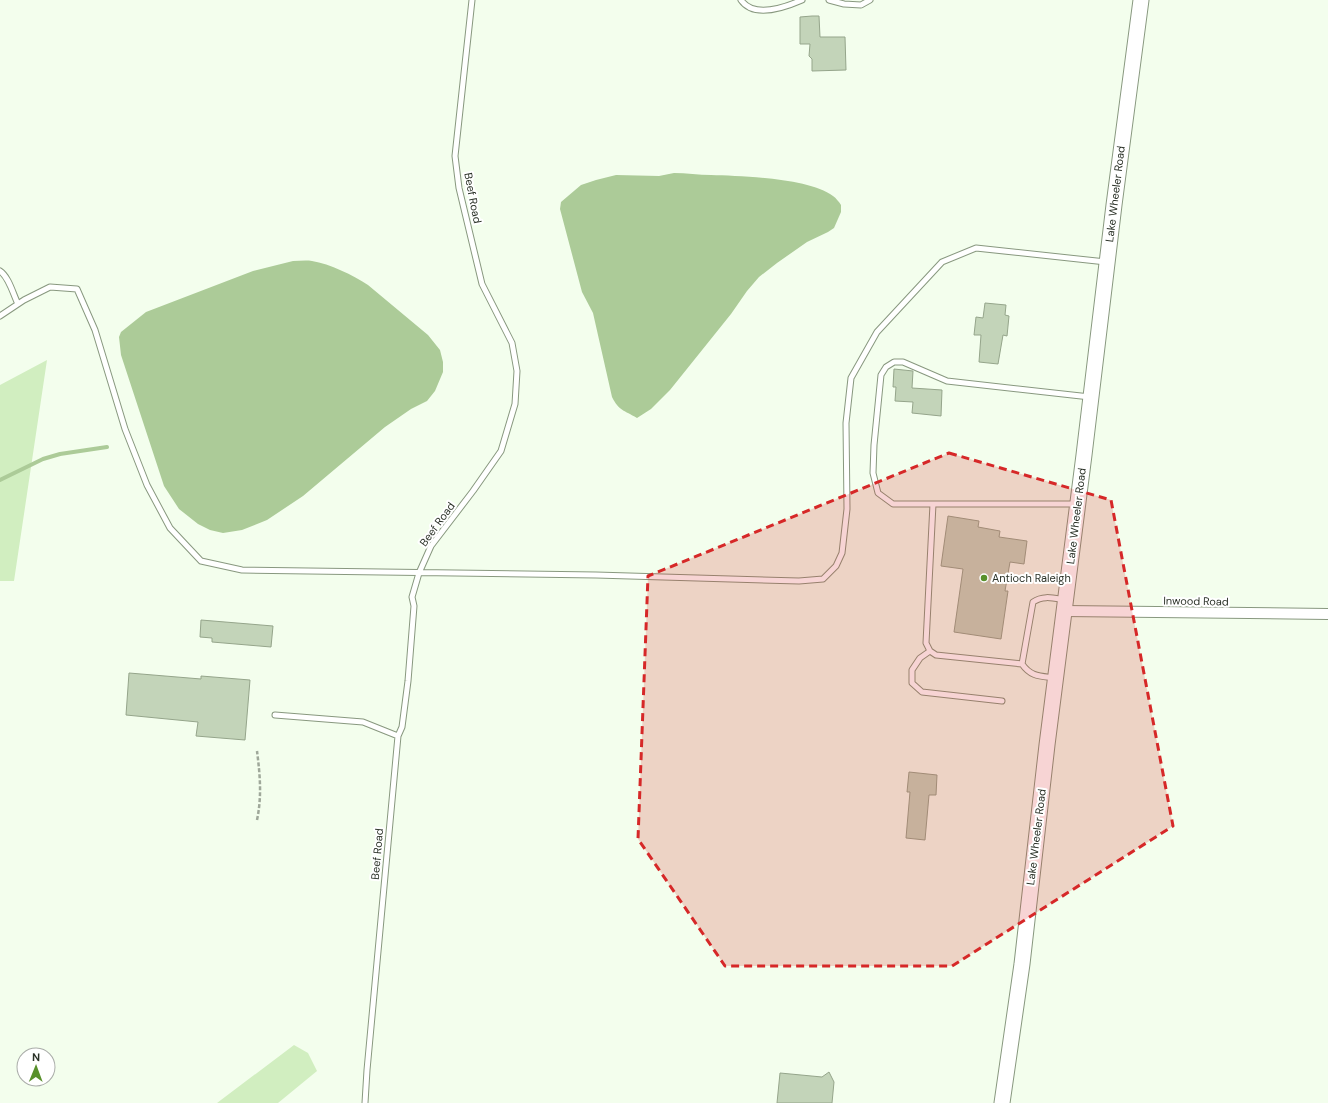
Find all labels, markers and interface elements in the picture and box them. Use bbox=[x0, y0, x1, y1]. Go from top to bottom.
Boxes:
street label: Lake Wheeler Road bbox=[1102, 145, 1128, 243]
street label: Beef Road bbox=[461, 171, 485, 225]
street label: Lake Wheeler Road bbox=[1063, 467, 1089, 565]
street label: Beef Road bbox=[416, 499, 458, 549]
place label: Antioch Raleigh bbox=[992, 571, 1071, 585]
marker: Antioch Raleigh bbox=[979, 573, 989, 583]
street label: Inwood Road bbox=[1163, 593, 1229, 609]
street label: Lake Wheeler Road bbox=[1023, 788, 1049, 886]
street label: Beef Road bbox=[368, 828, 386, 880]
north arrow bbox=[16, 1047, 56, 1087]
text: N bbox=[32, 1050, 40, 1064]

